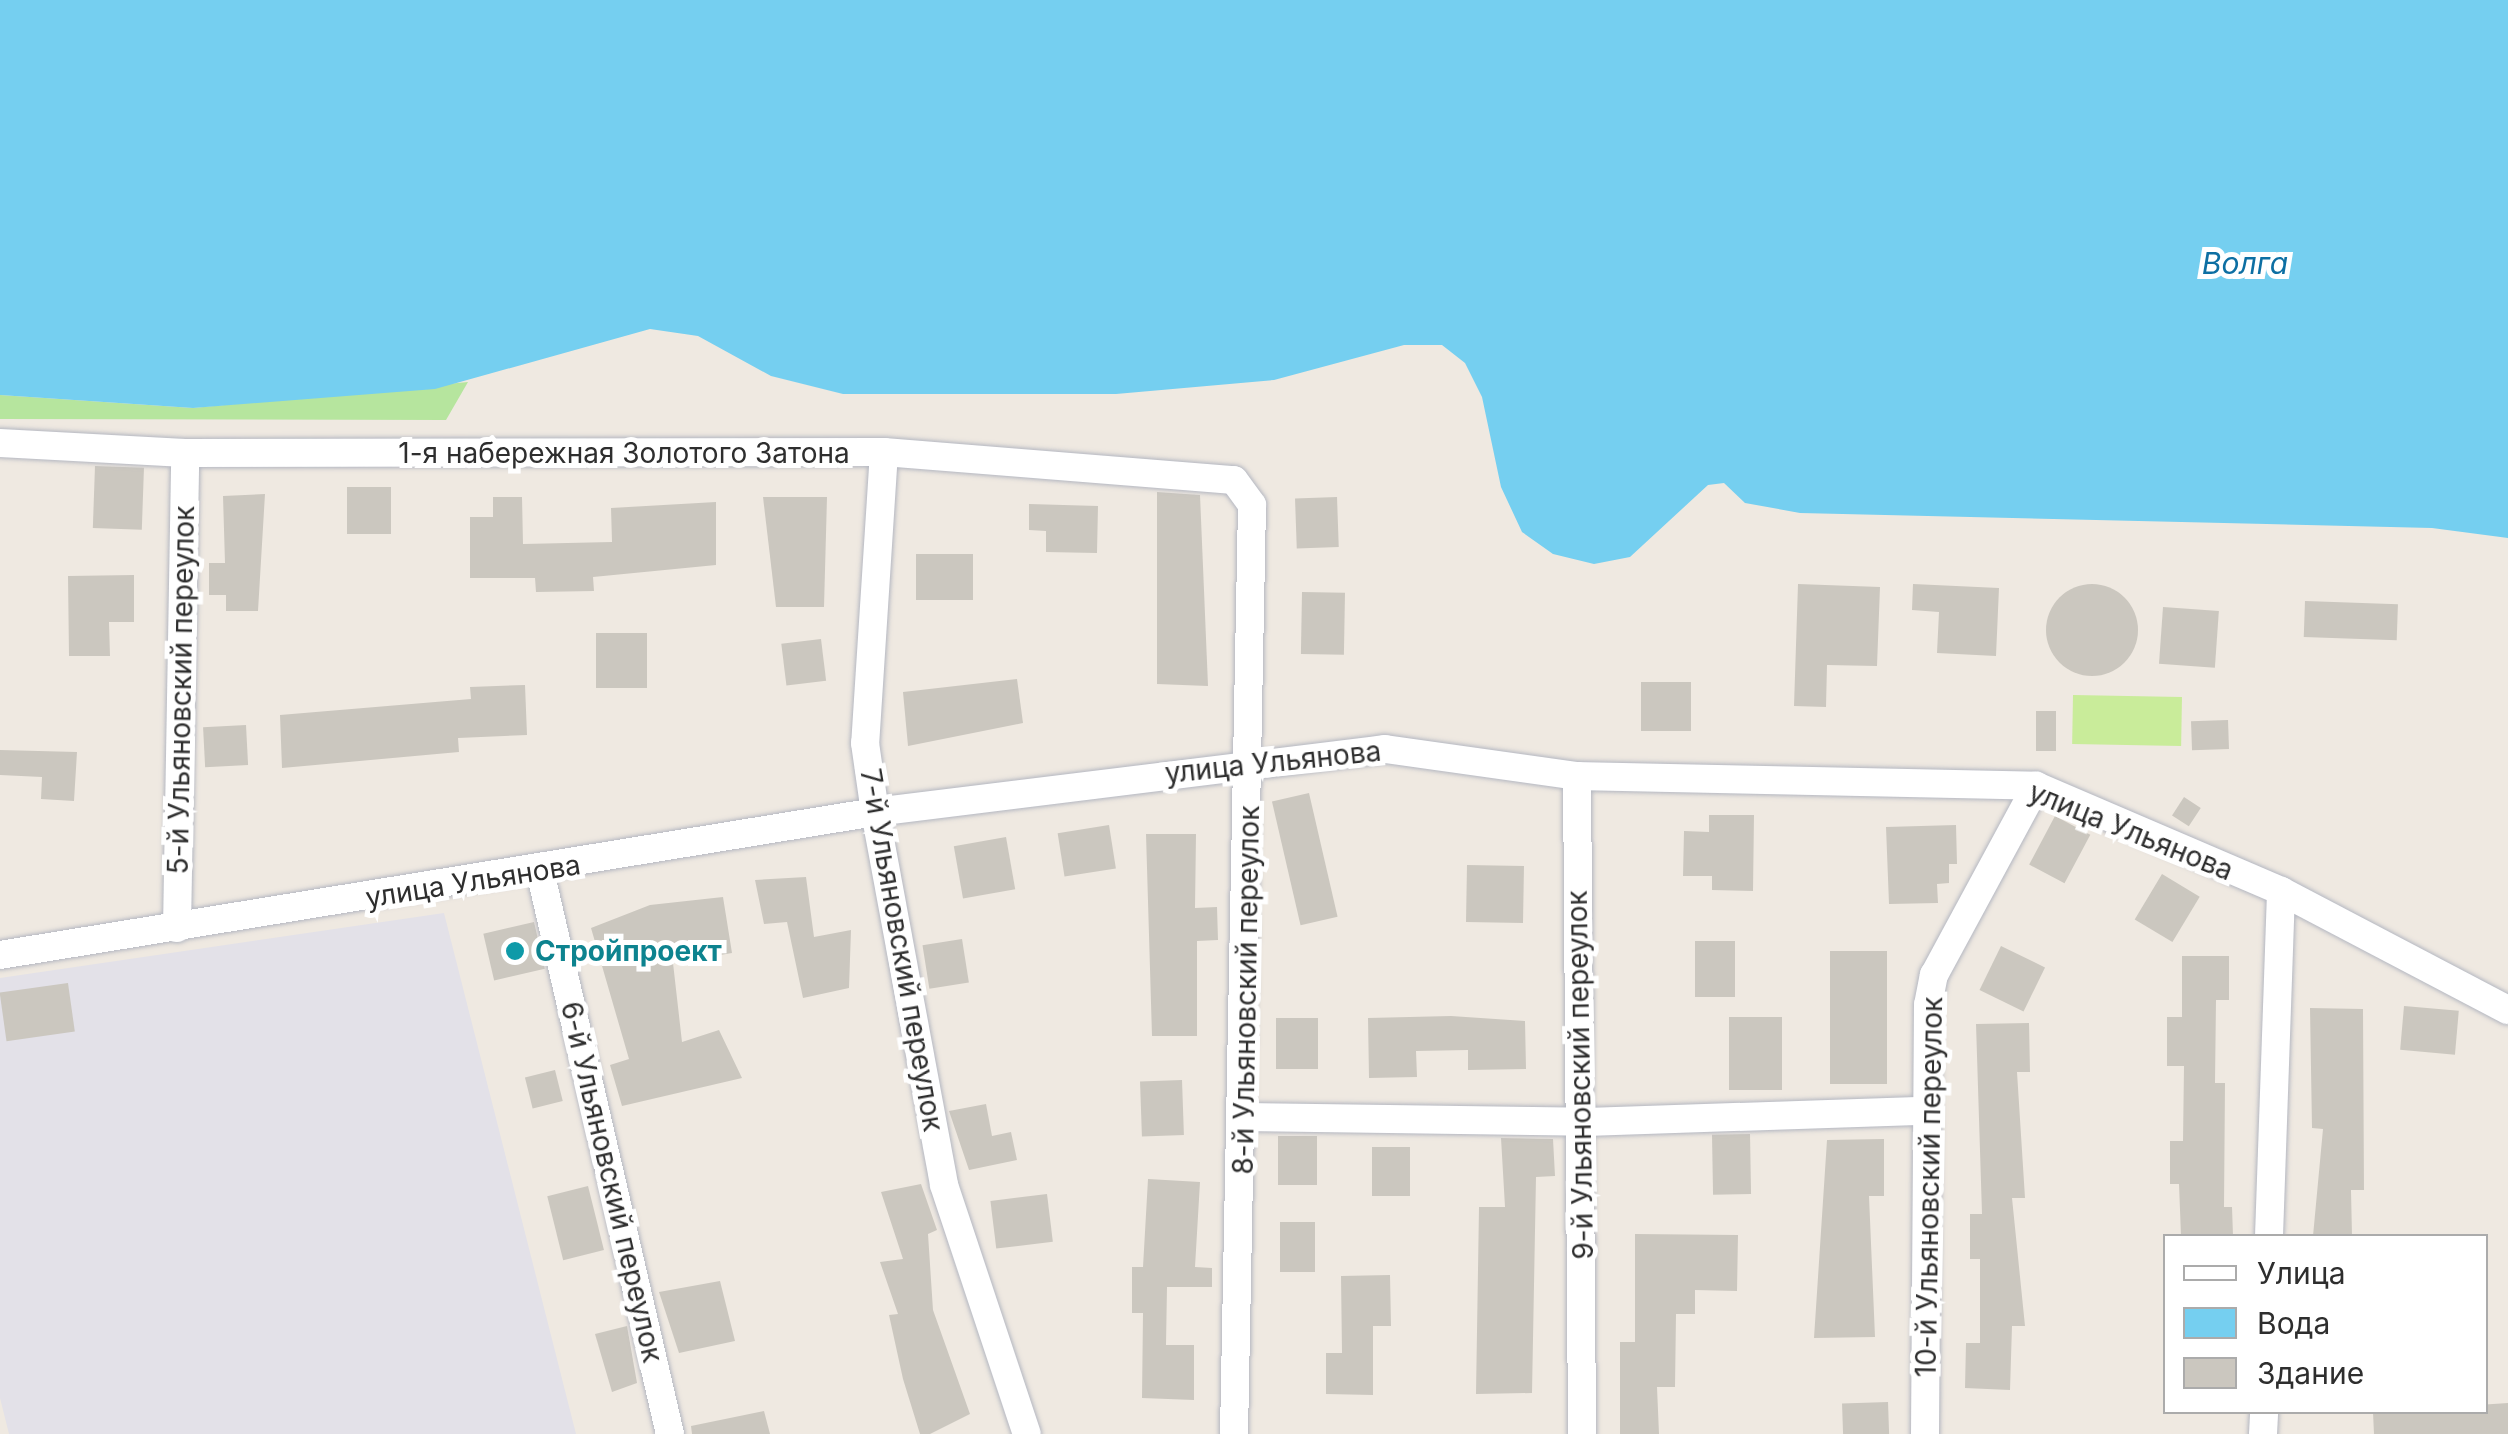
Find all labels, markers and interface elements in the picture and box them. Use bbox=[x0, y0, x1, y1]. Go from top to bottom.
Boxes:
water label: Волга bbox=[2202, 245, 2288, 281]
street label: 1-я набережная Золотого Затона bbox=[398, 436, 850, 470]
street label: 5-й Ульяновский переулок bbox=[161, 505, 201, 875]
street label: улица Ульянова bbox=[1163, 734, 1383, 790]
street label: 7-й Ульяновский переулок bbox=[854, 766, 950, 1134]
street label: улица Ульянова bbox=[2024, 775, 2238, 887]
street label: 8-й Ульяновский переулок bbox=[1226, 805, 1266, 1175]
street label: улица Ульянова bbox=[363, 847, 583, 915]
street label: 9-й Ульяновский переулок bbox=[1560, 890, 1600, 1260]
place label: Стройпроект bbox=[535, 934, 722, 968]
marker: Стройпроект bbox=[504, 940, 526, 962]
street label: 10-й Ульяновский переулок bbox=[1909, 996, 1949, 1378]
street label: 6-й Ульяновский переулок bbox=[554, 998, 670, 1366]
legend bbox=[2163, 1234, 2488, 1414]
text: Улица bbox=[2257, 1255, 2346, 1291]
text: Вода bbox=[2257, 1305, 2330, 1341]
text: Здание bbox=[2257, 1355, 2364, 1391]

